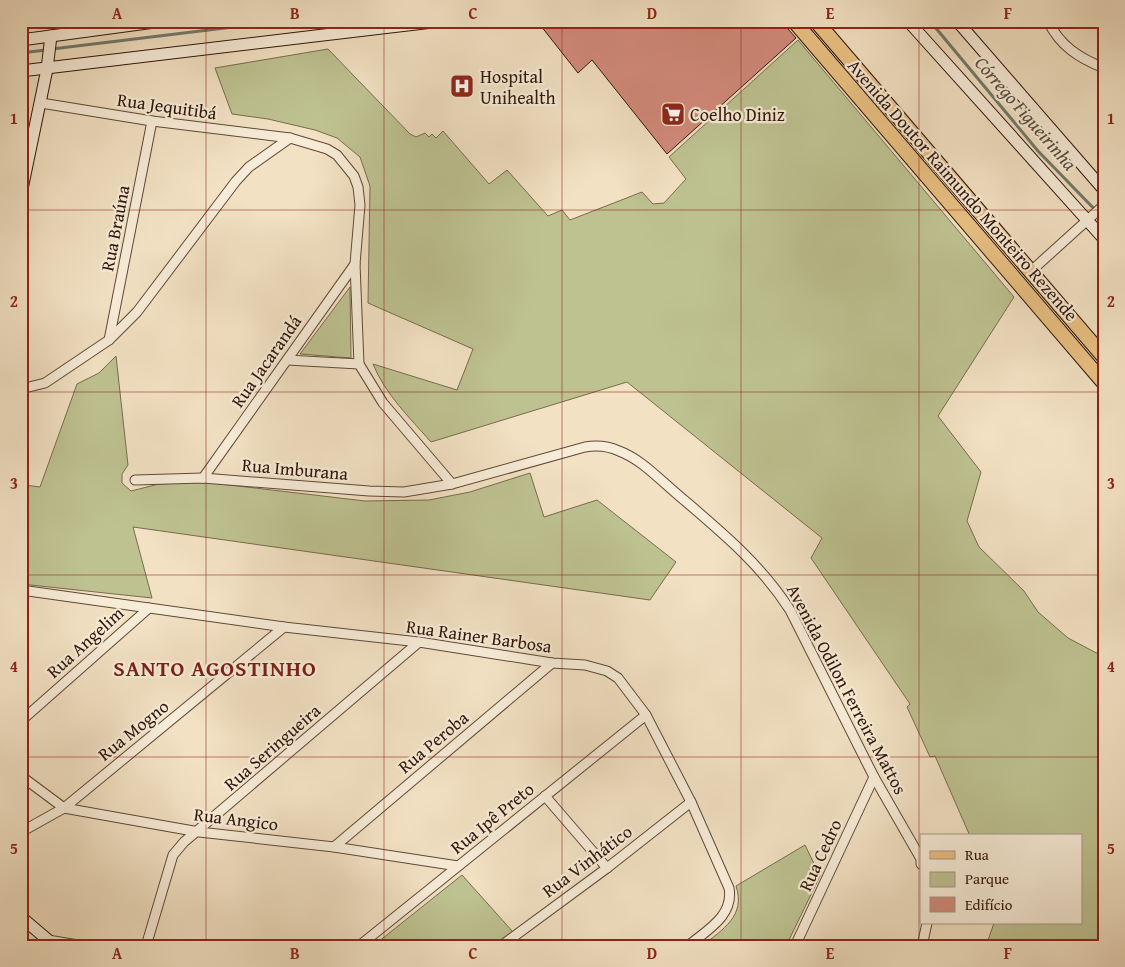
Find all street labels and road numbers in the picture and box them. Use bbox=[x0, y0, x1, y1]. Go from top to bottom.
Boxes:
street label: Avenida Doutor Raimundo Monteiro Rezende bbox=[841, 53, 1085, 327]
street label: Rua Jequitibá bbox=[116, 86, 219, 126]
street label: Rua Braúna bbox=[93, 182, 137, 273]
street label: Rua Jacarandá bbox=[224, 309, 308, 413]
street label: Rua Imburana bbox=[241, 451, 350, 487]
street label: Avenida Odilon Ferreira Mattos bbox=[780, 579, 914, 799]
street label: Rua Angelim bbox=[40, 600, 130, 684]
street label: Rua Rainer Barbosa bbox=[404, 612, 554, 660]
street label: Rua Mogno bbox=[92, 693, 174, 767]
street label: Rua Seringueira bbox=[218, 697, 327, 797]
street label: Rua Peroba bbox=[392, 704, 475, 780]
street label: Rua Ipê Preto bbox=[444, 776, 540, 860]
street label: Rua Angico bbox=[192, 800, 280, 838]
street label: Rua Cedro bbox=[792, 815, 848, 895]
street label: Rua Vinhático bbox=[536, 818, 638, 904]

